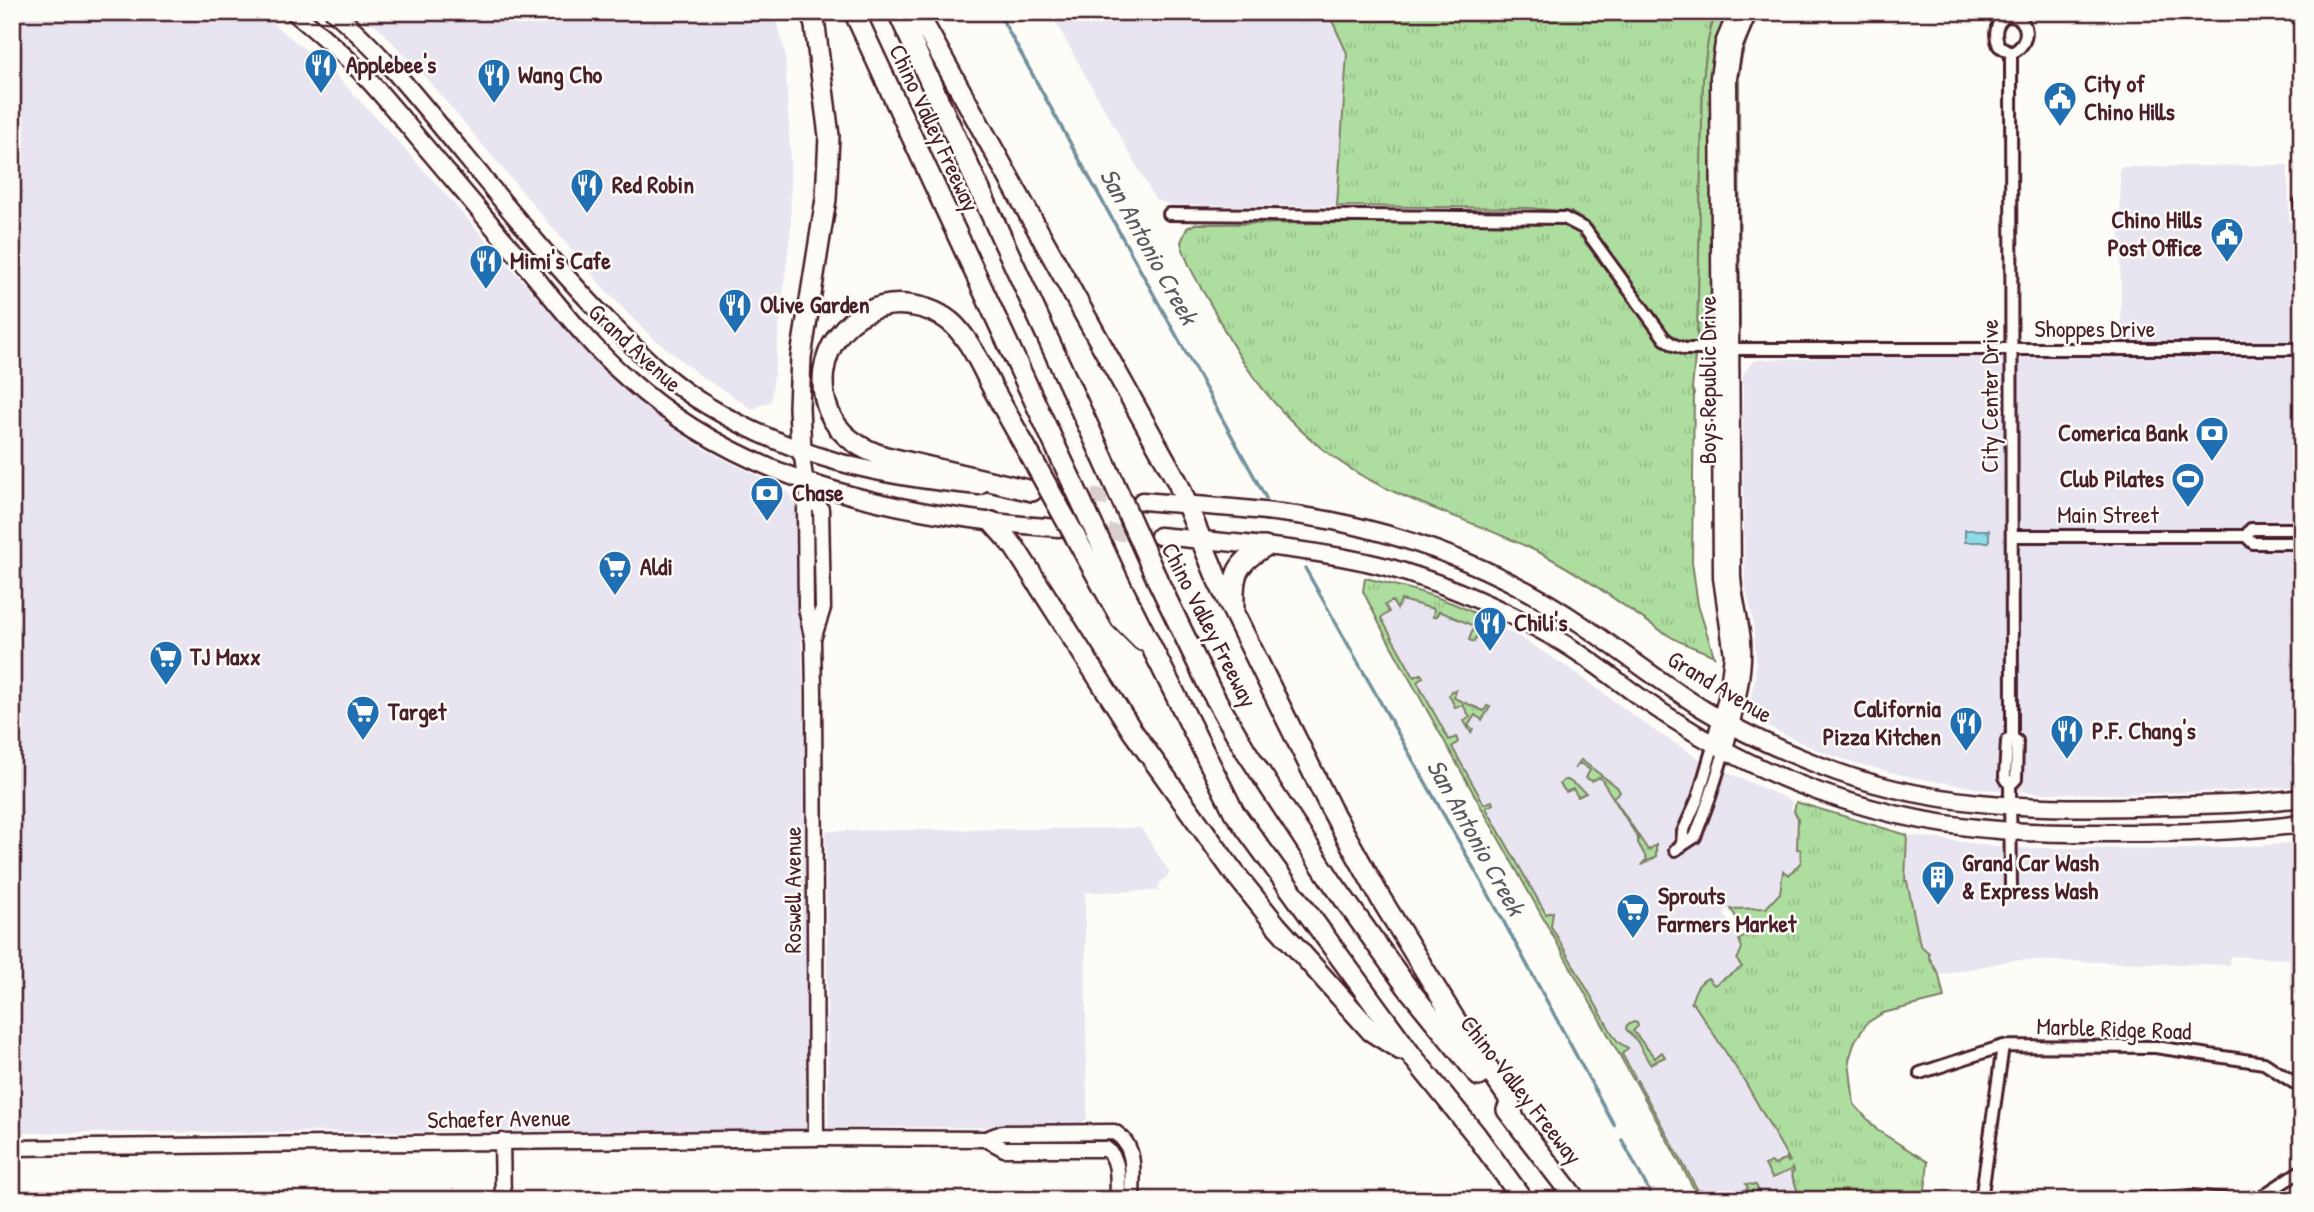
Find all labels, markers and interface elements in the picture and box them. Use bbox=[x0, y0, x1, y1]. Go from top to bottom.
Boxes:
street label: Chino Valley Freeway bbox=[882, 39, 988, 216]
restaurant icon: Applebee's bbox=[302, 46, 340, 95]
place label: Applebee's bbox=[346, 48, 436, 81]
restaurant icon: Wang Cho bbox=[475, 56, 513, 105]
place label: Wang Cho bbox=[518, 58, 602, 91]
place label: City of Chino Hills bbox=[2084, 67, 2175, 127]
public building icon: City of Chino Hills bbox=[2041, 79, 2079, 128]
water label: San Antonio Creek bbox=[1092, 161, 1208, 332]
restaurant icon: Red Robin bbox=[568, 166, 606, 215]
place label: Red Robin bbox=[612, 168, 694, 200]
place label: Chino Hills Post Office bbox=[2108, 203, 2202, 263]
public building icon: Chino Hills Post Office bbox=[2208, 215, 2246, 264]
restaurant icon: Mimi's Cafe bbox=[467, 242, 505, 291]
place label: Mimi's Cafe bbox=[510, 244, 611, 276]
restaurant icon: Olive Garden bbox=[716, 286, 754, 335]
place label: Olive Garden bbox=[760, 288, 870, 320]
street label: Boys Republic Drive bbox=[1691, 295, 1723, 464]
street label: Grand Avenue bbox=[582, 296, 690, 399]
street label: Shoppes Drive bbox=[2035, 312, 2156, 344]
street label: City Center Drive bbox=[1973, 319, 2005, 473]
bank icon: Comerica Bank bbox=[2193, 414, 2231, 463]
place label: Comerica Bank bbox=[2058, 416, 2188, 448]
sports icon: Club Pilates bbox=[2169, 460, 2207, 509]
place label: Club Pilates bbox=[2060, 462, 2164, 494]
bank icon: Chase bbox=[748, 474, 786, 523]
place label: Chase bbox=[792, 476, 844, 508]
street label: Main Street bbox=[2057, 498, 2159, 530]
street label: Chino Valley Freeway bbox=[1155, 537, 1265, 713]
supermarket icon: Aldi bbox=[596, 548, 634, 597]
place label: Aldi bbox=[640, 550, 673, 582]
restaurant icon: Chili's bbox=[1471, 604, 1509, 653]
place label: Chili's bbox=[1514, 606, 1568, 638]
supermarket icon: TJ Maxx bbox=[147, 638, 185, 687]
place label: TJ Maxx bbox=[189, 640, 261, 672]
street label: Grand Avenue bbox=[1662, 642, 1779, 730]
place label: California Pizza Kitchen bbox=[1823, 692, 1942, 752]
supermarket icon: Target bbox=[344, 693, 382, 742]
place label: Target bbox=[387, 695, 447, 728]
restaurant icon: California Pizza Kitchen bbox=[1947, 704, 1985, 753]
restaurant icon: P.F. Chang's bbox=[2048, 712, 2086, 761]
place label: P.F. Chang's bbox=[2092, 714, 2196, 747]
water label: San Antonio Creek bbox=[1419, 752, 1535, 923]
street label: Roswell Avenue bbox=[776, 826, 808, 954]
place label: Grand Car Wash & Express Wash bbox=[1962, 846, 2099, 907]
building icon: Grand Car Wash & Express Wash bbox=[1919, 858, 1957, 907]
place label: Sprouts Farmers Market bbox=[1657, 879, 1797, 939]
supermarket icon: Sprouts Farmers Market bbox=[1614, 891, 1652, 940]
street label: Chino Valley Freeway bbox=[1453, 1008, 1590, 1171]
street label: Marble Ridge Road bbox=[2036, 1009, 2192, 1047]
street label: Schaefer Avenue bbox=[427, 1101, 571, 1135]

